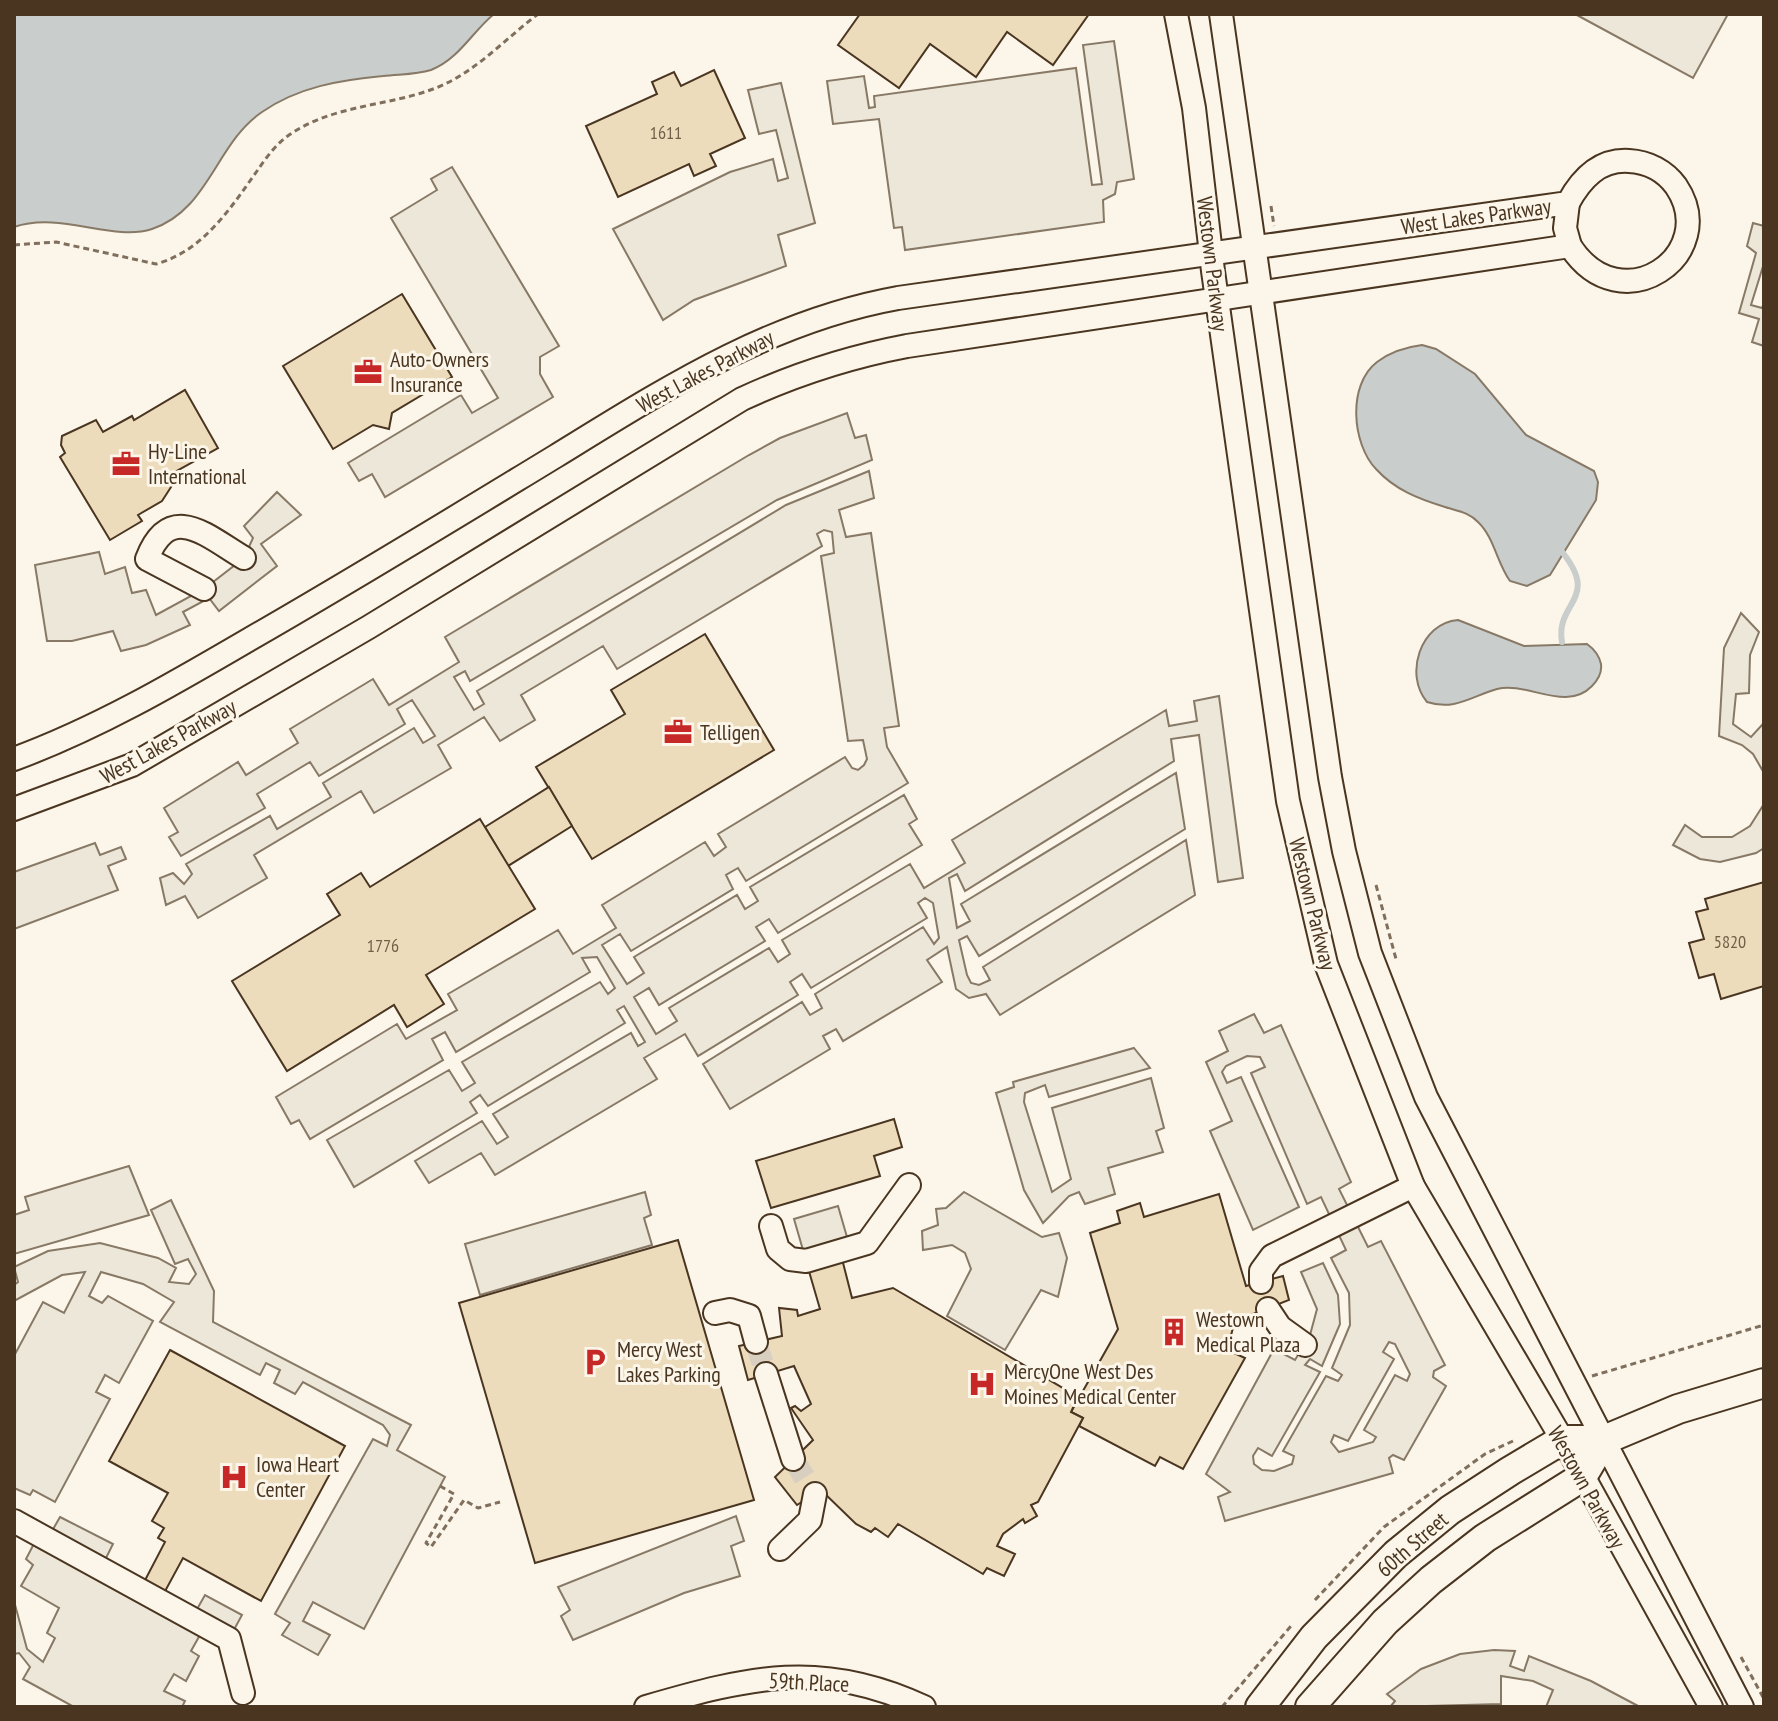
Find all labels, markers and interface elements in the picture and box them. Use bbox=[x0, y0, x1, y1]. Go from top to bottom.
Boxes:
house number: 1611 bbox=[650, 121, 682, 144]
street label: West Lakes Parkway bbox=[1399, 192, 1553, 240]
street label: Westown Parkway bbox=[1191, 195, 1235, 334]
street label: West Lakes Parkway bbox=[632, 323, 779, 419]
place label: Auto-Owners Insurance bbox=[390, 345, 489, 398]
office icon: Auto-Owners Insurance bbox=[353, 357, 383, 387]
place label: Hy-Line International bbox=[148, 437, 247, 490]
office icon: Hy-Line International bbox=[111, 449, 141, 479]
street label: West Lakes Parkway bbox=[95, 692, 241, 790]
office icon: Telligen bbox=[663, 717, 693, 747]
place label: Telligen bbox=[700, 718, 760, 746]
street label: Westown Parkway bbox=[1283, 835, 1343, 974]
house number: 5820 bbox=[1714, 930, 1746, 953]
house number: 1776 bbox=[367, 934, 399, 957]
place label: Westown Medical Plaza bbox=[1196, 1305, 1300, 1358]
building icon: Westown Medical Plaza bbox=[1159, 1317, 1189, 1347]
place label: Mercy West Lakes Parking bbox=[617, 1335, 721, 1388]
parking icon: Mercy West Lakes Parking bbox=[580, 1347, 610, 1377]
place label: MercyOne West Des Moines Medical Center bbox=[1004, 1357, 1176, 1410]
hospital icon: MercyOne West Des Moines Medical Center bbox=[967, 1369, 997, 1399]
street label: Westown Parkway bbox=[1542, 1421, 1632, 1554]
place label: Iowa Heart Center bbox=[256, 1450, 339, 1503]
hospital icon: Iowa Heart Center bbox=[219, 1462, 249, 1492]
street label: 60th Street bbox=[1370, 1505, 1454, 1583]
street label: 59th Place bbox=[768, 1666, 850, 1698]

